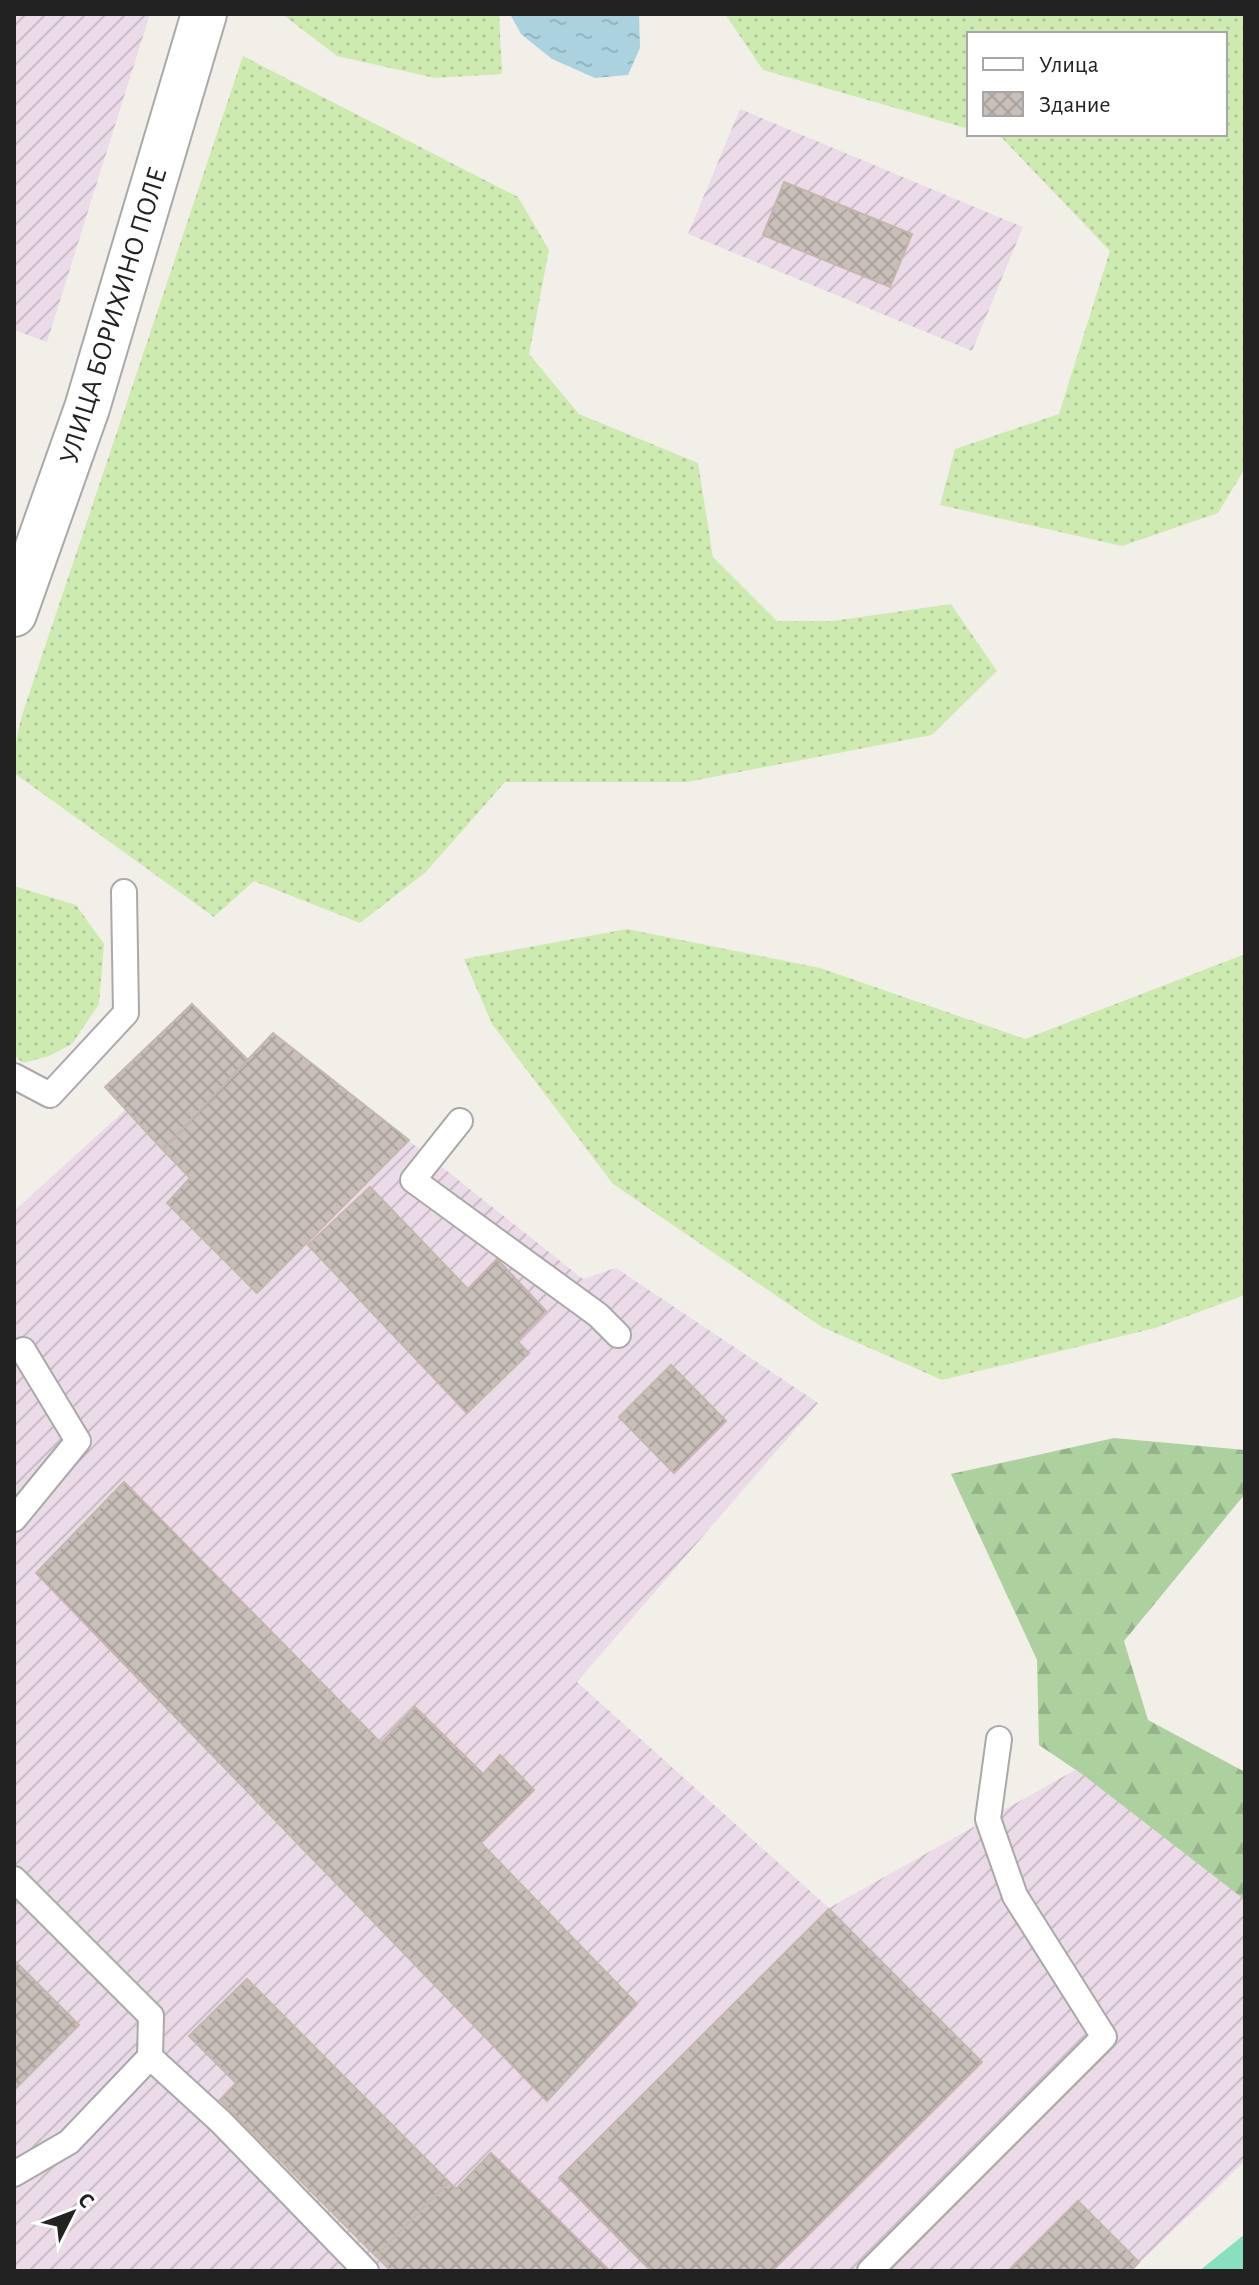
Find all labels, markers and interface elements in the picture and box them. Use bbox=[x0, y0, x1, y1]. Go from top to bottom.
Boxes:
legend bbox=[967, 32, 1227, 136]
text: Улица bbox=[1039, 53, 1099, 77]
text: Здание bbox=[1039, 93, 1110, 117]
street label: УЛИЦА БОРИХИНО ПОЛЕ bbox=[55, 164, 172, 467]
north arrow bbox=[32, 2173, 112, 2253]
text: С bbox=[74, 2188, 98, 2212]

